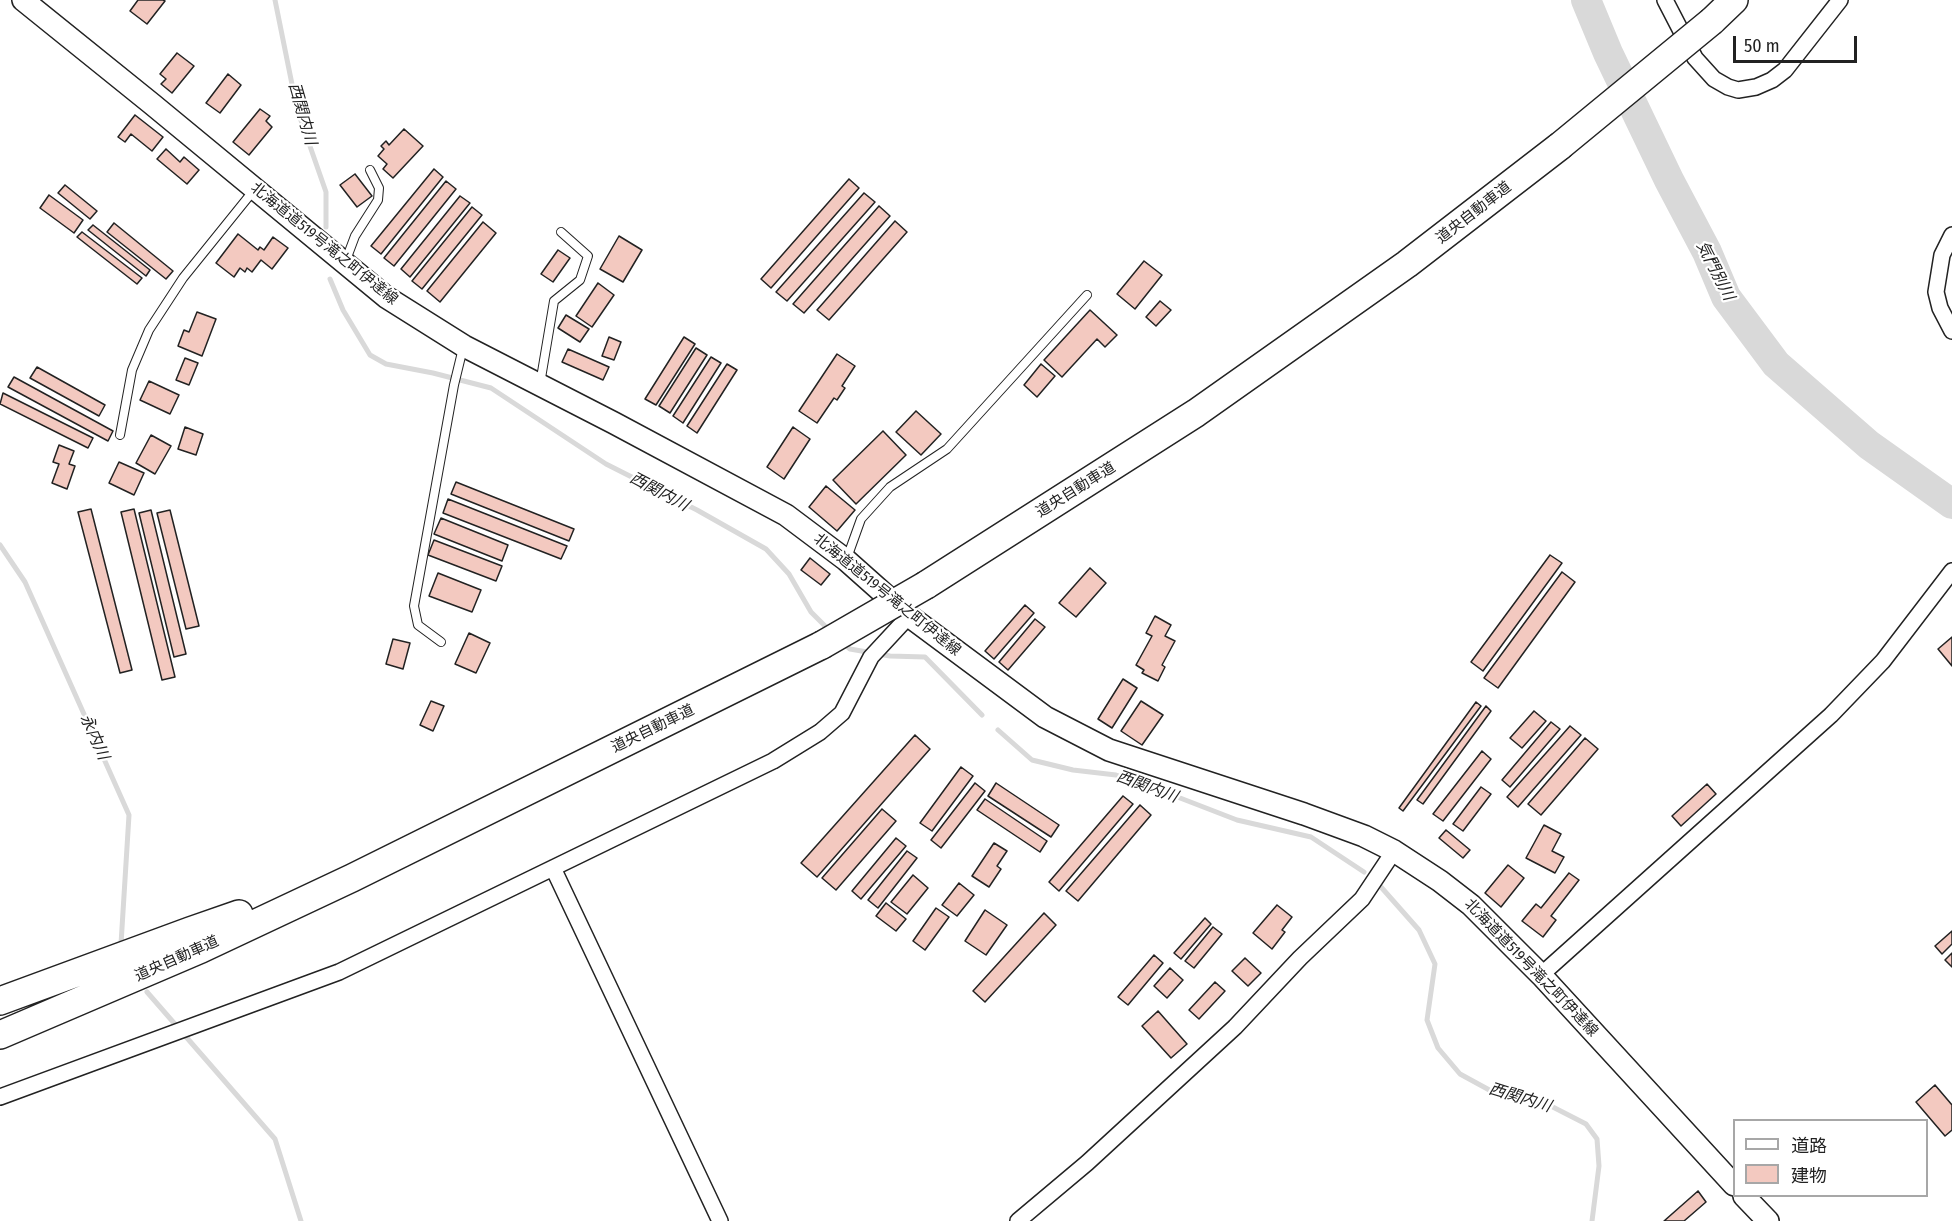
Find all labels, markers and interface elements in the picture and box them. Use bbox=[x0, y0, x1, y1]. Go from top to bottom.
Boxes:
scale bar bbox=[1736, 24, 1860, 62]
text: 50 m bbox=[1744, 35, 1780, 57]
water label: 西関内川 bbox=[284, 81, 320, 147]
street label: 道央自動車道 bbox=[1433, 178, 1515, 248]
street label: 北海道道519号滝之町伊達線 bbox=[247, 179, 401, 309]
water label: 気門別川 bbox=[1692, 238, 1738, 304]
street label: 道央自動車道 bbox=[1033, 459, 1119, 521]
water label: 西関内川 bbox=[626, 469, 692, 515]
street label: 北海道道519号滝之町伊達線 bbox=[810, 530, 964, 660]
street label: 道央自動車道 bbox=[609, 701, 697, 757]
water label: 永内川 bbox=[75, 711, 113, 763]
water label: 西関内川 bbox=[1114, 767, 1180, 807]
street label: 北海道道519号滝之町伊達線 bbox=[1461, 895, 1601, 1041]
street label: 道央自動車道 bbox=[132, 932, 222, 986]
water label: 西関内川 bbox=[1487, 1079, 1553, 1117]
legend bbox=[1733, 1119, 1928, 1197]
text: 道路 bbox=[1791, 1135, 1827, 1157]
text: 建物 bbox=[1791, 1165, 1827, 1187]

